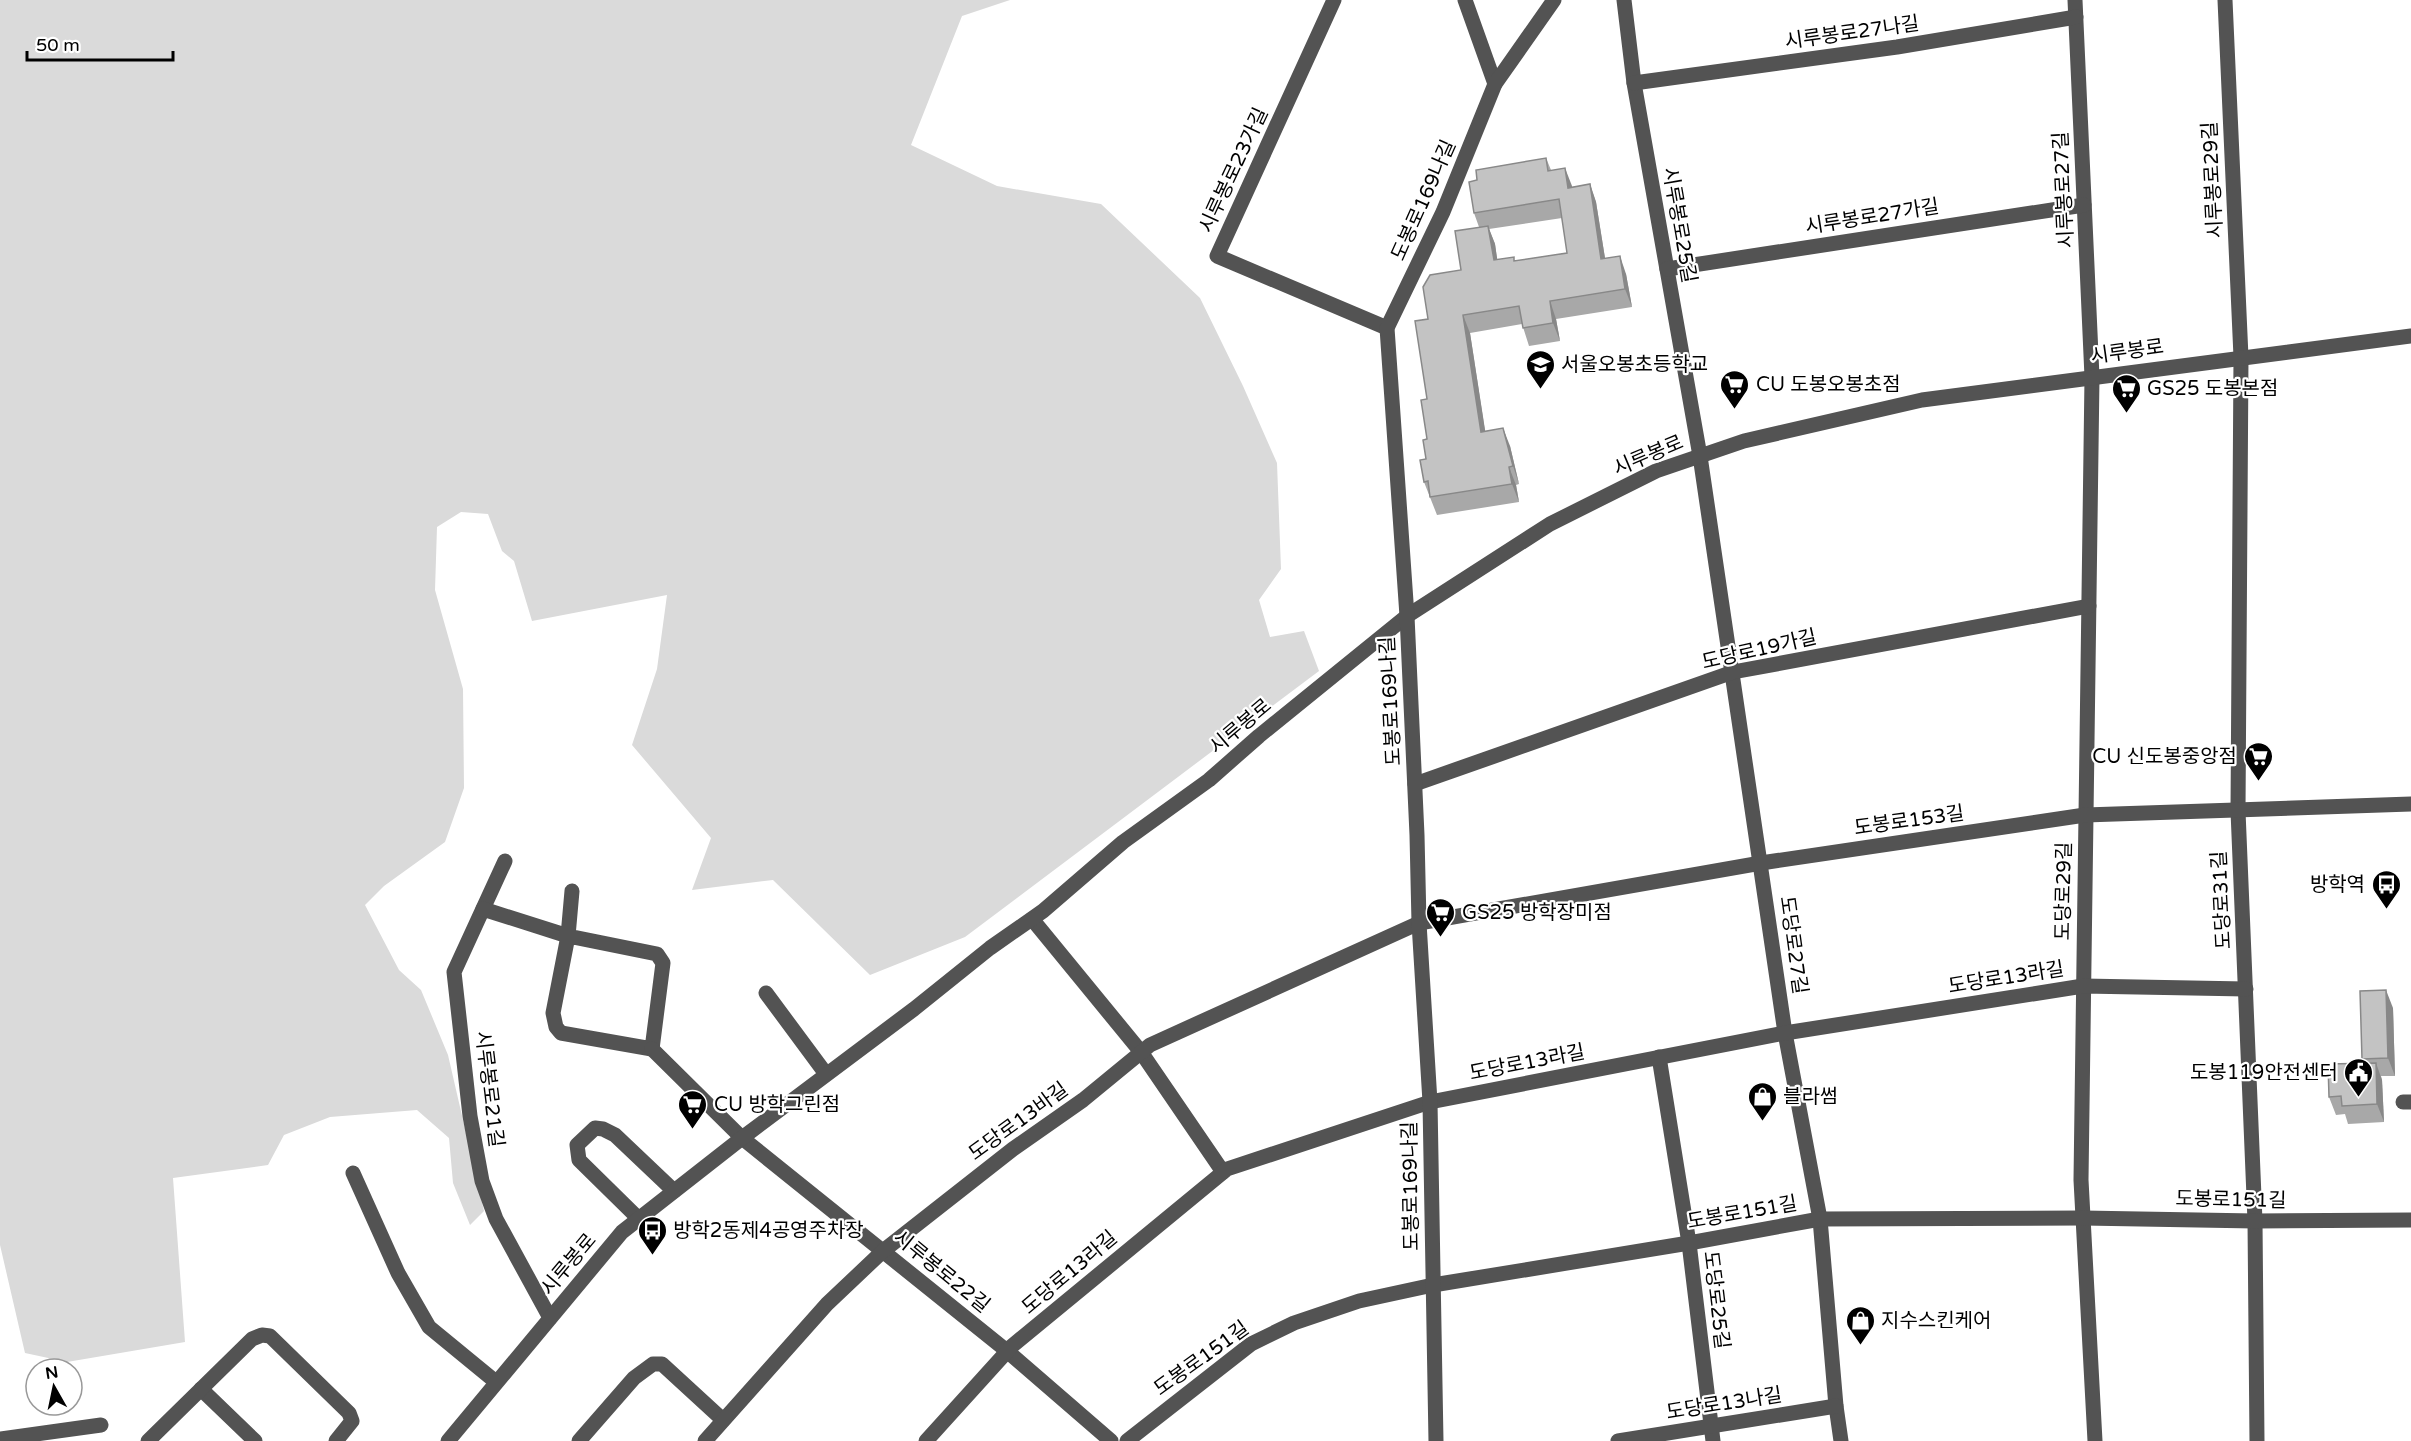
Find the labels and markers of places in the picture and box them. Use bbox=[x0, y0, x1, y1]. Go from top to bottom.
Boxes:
school or university icon: 서울오봉초등학교 bbox=[1524, 348, 1556, 390]
place label: 서울오봉초등학교 bbox=[1561, 353, 1708, 377]
supermarket icon: CU 도봉오봉초점 bbox=[1719, 368, 1751, 410]
supermarket icon: GS25 도봉본점 bbox=[2110, 372, 2142, 414]
place label: CU 도봉오봉초점 bbox=[1756, 373, 1901, 397]
place label: GS25 도봉본점 bbox=[2147, 377, 2278, 401]
supermarket icon: CU 신도봉중앙점 bbox=[2242, 740, 2274, 782]
place label: CU 신도봉중앙점 bbox=[2092, 745, 2237, 769]
bus stop icon: 방학역 bbox=[2370, 868, 2402, 910]
place label: 방학역 bbox=[2310, 873, 2365, 897]
supermarket icon: GS25 방학장미점 bbox=[1425, 896, 1457, 938]
place label: GS25 방학장미점 bbox=[1462, 901, 1612, 925]
public building icon: 도봉119안전센터 bbox=[2343, 1056, 2375, 1098]
place label: 도봉119안전센터 bbox=[2190, 1061, 2338, 1085]
shop icon: 블라썸 bbox=[1746, 1080, 1778, 1122]
place label: 블라썸 bbox=[1783, 1085, 1838, 1109]
supermarket icon: CU 방학그린점 bbox=[677, 1088, 709, 1130]
place label: CU 방학그린점 bbox=[714, 1093, 840, 1117]
bus stop icon: 방학2동제4공영주차장 bbox=[636, 1214, 668, 1256]
place label: 방학2동제4공영주차장 bbox=[673, 1219, 864, 1243]
shop icon: 지수스킨케어 bbox=[1844, 1304, 1876, 1346]
place label: 지수스킨케어 bbox=[1881, 1309, 1991, 1333]

